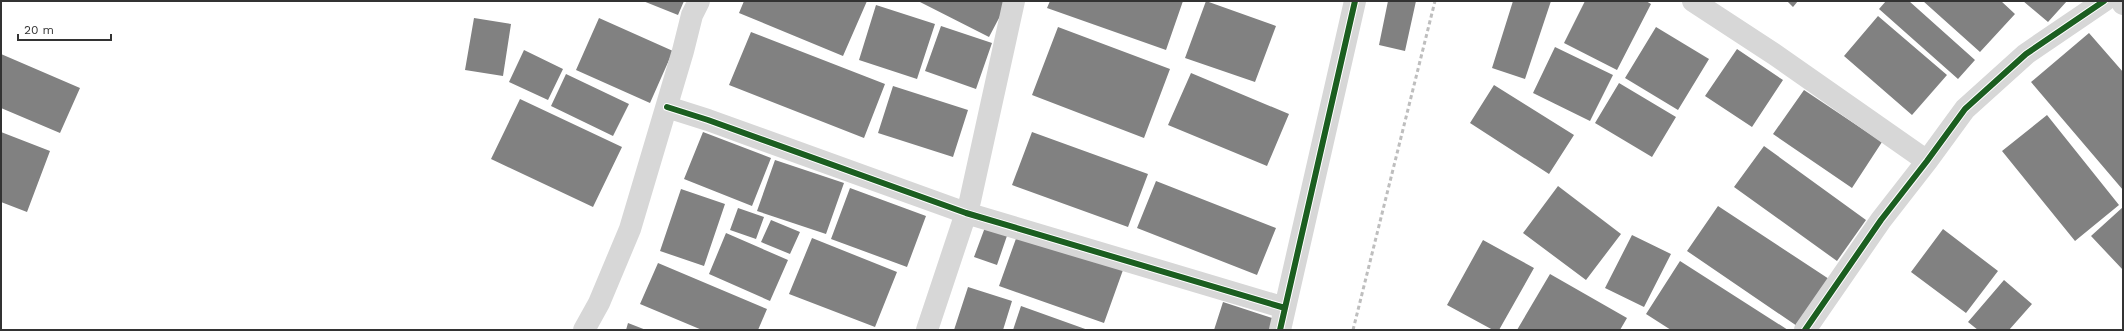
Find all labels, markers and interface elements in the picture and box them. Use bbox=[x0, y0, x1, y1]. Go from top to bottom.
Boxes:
scale bar bbox=[18, 16, 111, 42]
text: 20 m bbox=[24, 23, 54, 37]

